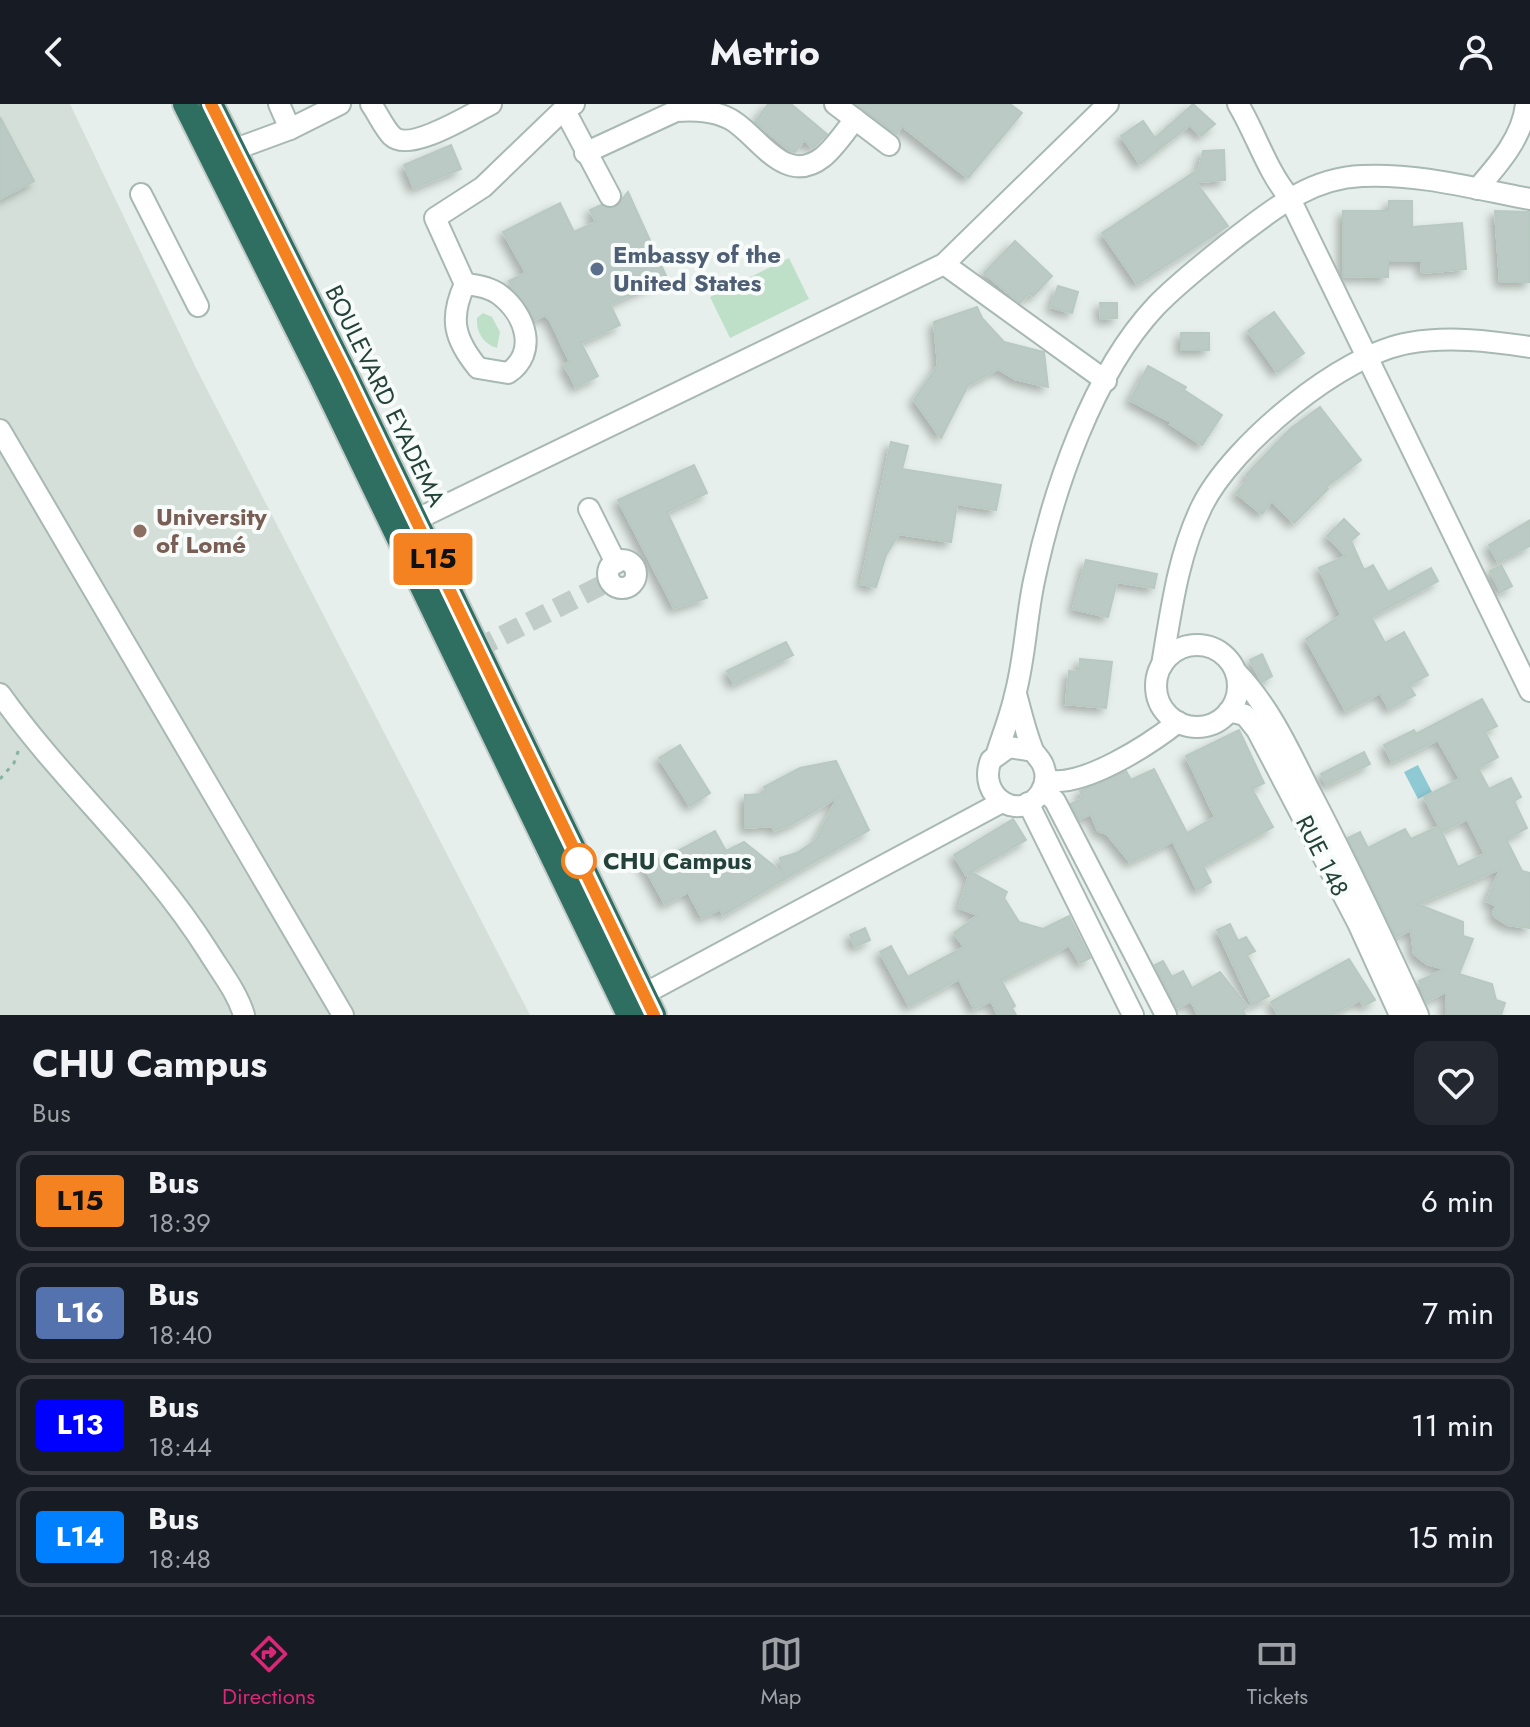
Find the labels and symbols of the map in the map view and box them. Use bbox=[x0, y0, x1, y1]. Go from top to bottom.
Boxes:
place label: Embassy of the United States bbox=[613, 237, 781, 300]
marker: Embassy of the United States bbox=[588, 260, 606, 278]
street label: BOULEVARD EYADEMA bbox=[317, 279, 454, 513]
place label: University of Lomé bbox=[156, 499, 267, 562]
marker: University of Lomé bbox=[131, 522, 149, 540]
line badge: L15 bbox=[387, 533, 479, 585]
street label: RUE 148 bbox=[1287, 809, 1358, 902]
place label: CHU Campus bbox=[603, 843, 752, 878]
marker: CHU Campus bbox=[562, 844, 596, 878]

